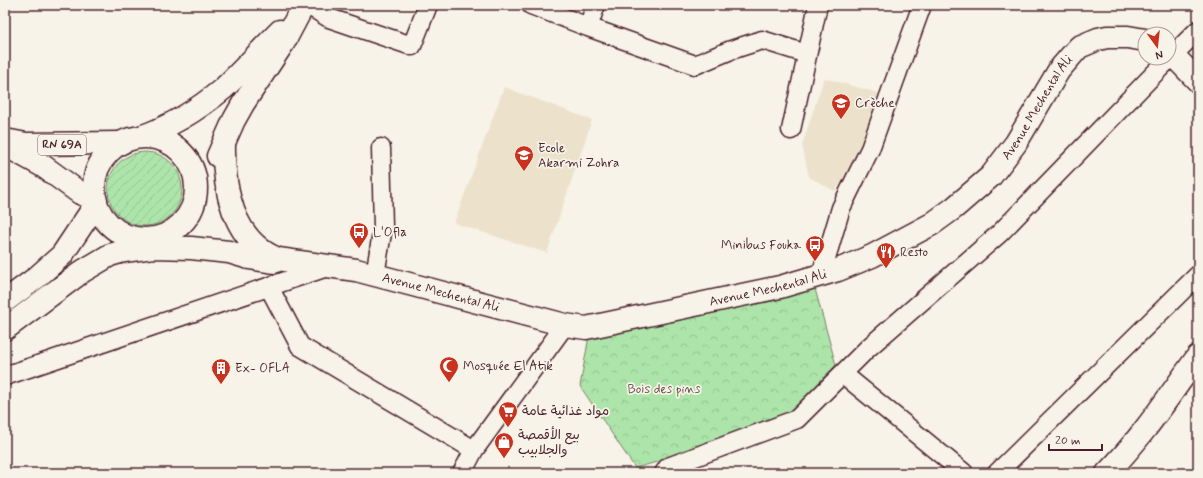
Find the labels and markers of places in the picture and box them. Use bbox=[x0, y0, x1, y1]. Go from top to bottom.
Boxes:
school or university icon: Crèche bbox=[830, 92, 852, 120]
place label: Crèche bbox=[855, 95, 895, 112]
place label: Ecole Akarmi Zohra bbox=[538, 140, 619, 172]
school or university icon: Ecole Akarmi Zohra bbox=[513, 144, 535, 172]
bus stop icon: L'Ofla bbox=[348, 221, 370, 249]
place label: L'Ofla bbox=[373, 224, 407, 241]
bus stop icon: Minibus Fouka bbox=[804, 234, 826, 262]
place label: Minibus Fouka bbox=[721, 237, 801, 254]
restaurant icon: Resto bbox=[875, 241, 897, 269]
place label: Resto bbox=[900, 244, 929, 261]
mosque icon: Mosquée El Atik bbox=[438, 355, 460, 383]
building icon: Ex- OFLA bbox=[210, 357, 232, 385]
place label: Mosquée El Atik bbox=[463, 358, 553, 375]
place label: Ex- OFLA bbox=[235, 360, 290, 377]
supermarket icon: مواد غذائية عامة bbox=[497, 400, 519, 428]
place label: مواد غذائية عامة bbox=[522, 403, 609, 420]
place label: بيع الأقمصة والجلابيب bbox=[518, 426, 580, 459]
shop icon: بيع الأقمصة والجلابيب bbox=[493, 431, 515, 459]

